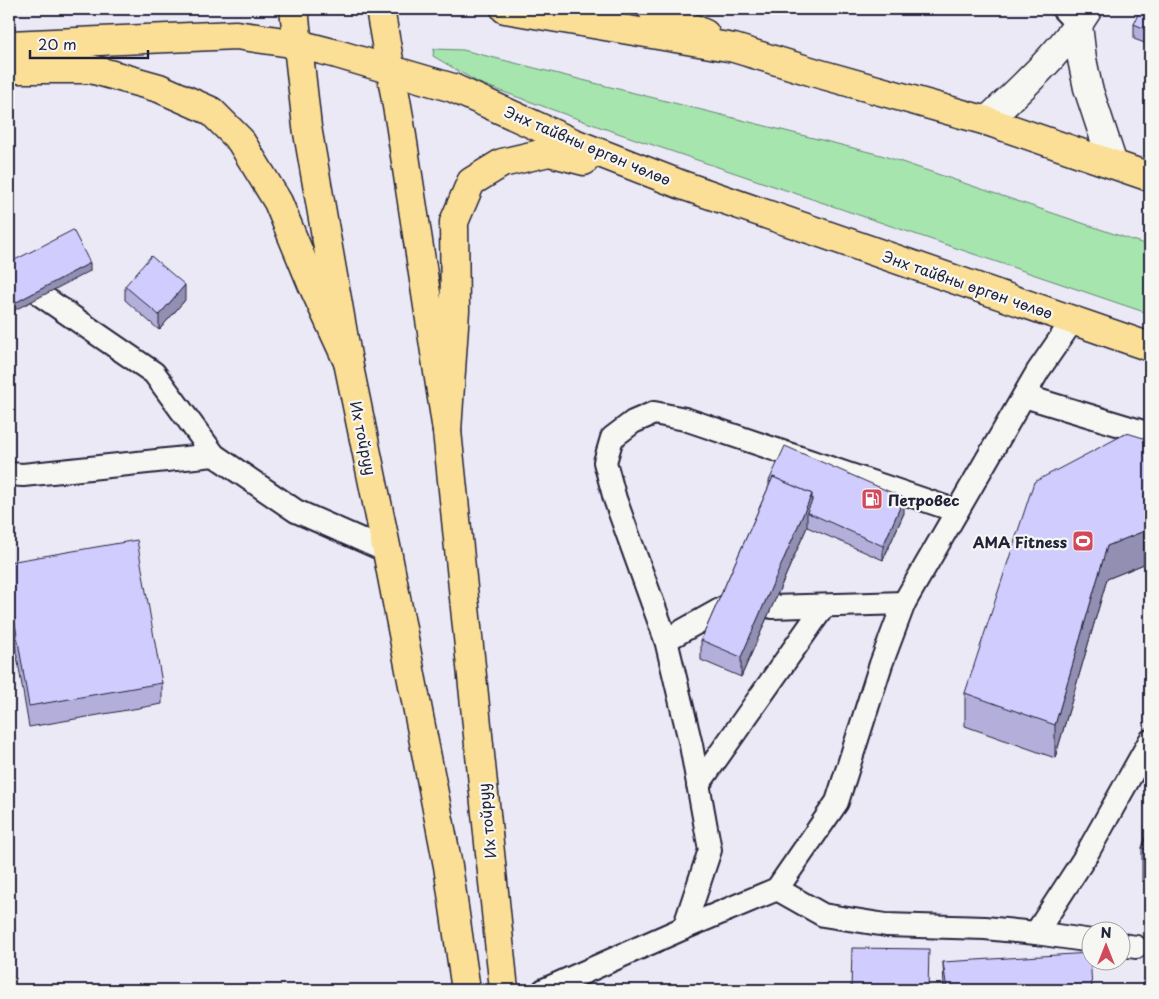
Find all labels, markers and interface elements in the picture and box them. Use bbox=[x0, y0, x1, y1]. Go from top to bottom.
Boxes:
scale bar bbox=[30, 28, 148, 60]
text: 20 m bbox=[38, 32, 77, 55]
street label: Энх тайвны өргөн чөлөө bbox=[501, 99, 675, 191]
street label: Энх тайвны өргөн чөлөө bbox=[880, 244, 1056, 324]
street label: Их тойруу bbox=[345, 399, 383, 477]
fuel station icon: Петровес bbox=[860, 487, 884, 511]
place label: Петровес bbox=[888, 488, 960, 511]
sports icon: AMA Fitness bbox=[1071, 529, 1095, 553]
place label: AMA Fitness bbox=[972, 530, 1067, 553]
street label: Их тойруу bbox=[471, 782, 501, 860]
north arrow bbox=[1082, 922, 1132, 972]
text: N bbox=[1100, 922, 1112, 943]

